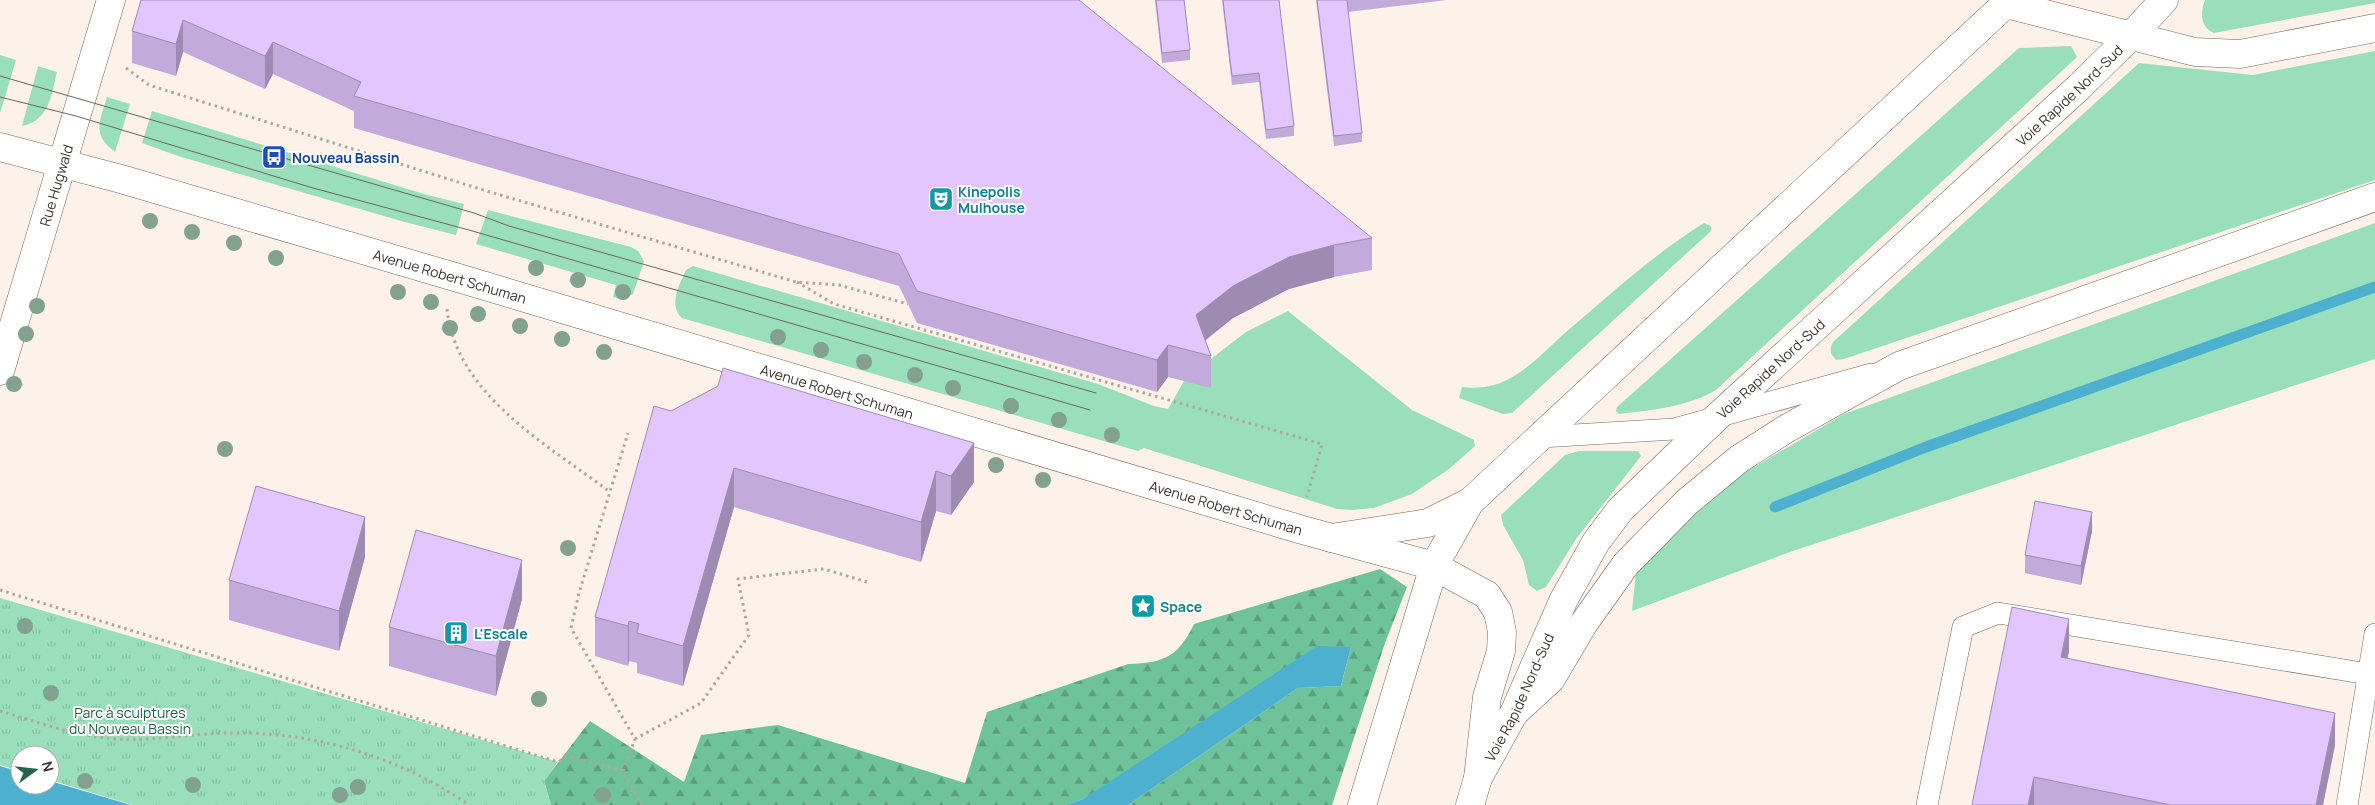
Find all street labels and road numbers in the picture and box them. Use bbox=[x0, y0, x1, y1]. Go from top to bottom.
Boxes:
street label: Voie Rapide Nord-Sud bbox=[2012, 40, 2127, 150]
street label: Rue Hugwald bbox=[34, 142, 77, 228]
street label: Avenue Robert Schuman bbox=[371, 244, 529, 307]
street label: Voie Rapide Nord-Sud bbox=[1712, 314, 1828, 422]
street label: Avenue Robert Schuman bbox=[758, 359, 916, 423]
street label: Avenue Robert Schuman bbox=[1147, 475, 1305, 539]
street label: Voie Rapide Nord-Sud bbox=[1480, 630, 1557, 764]

